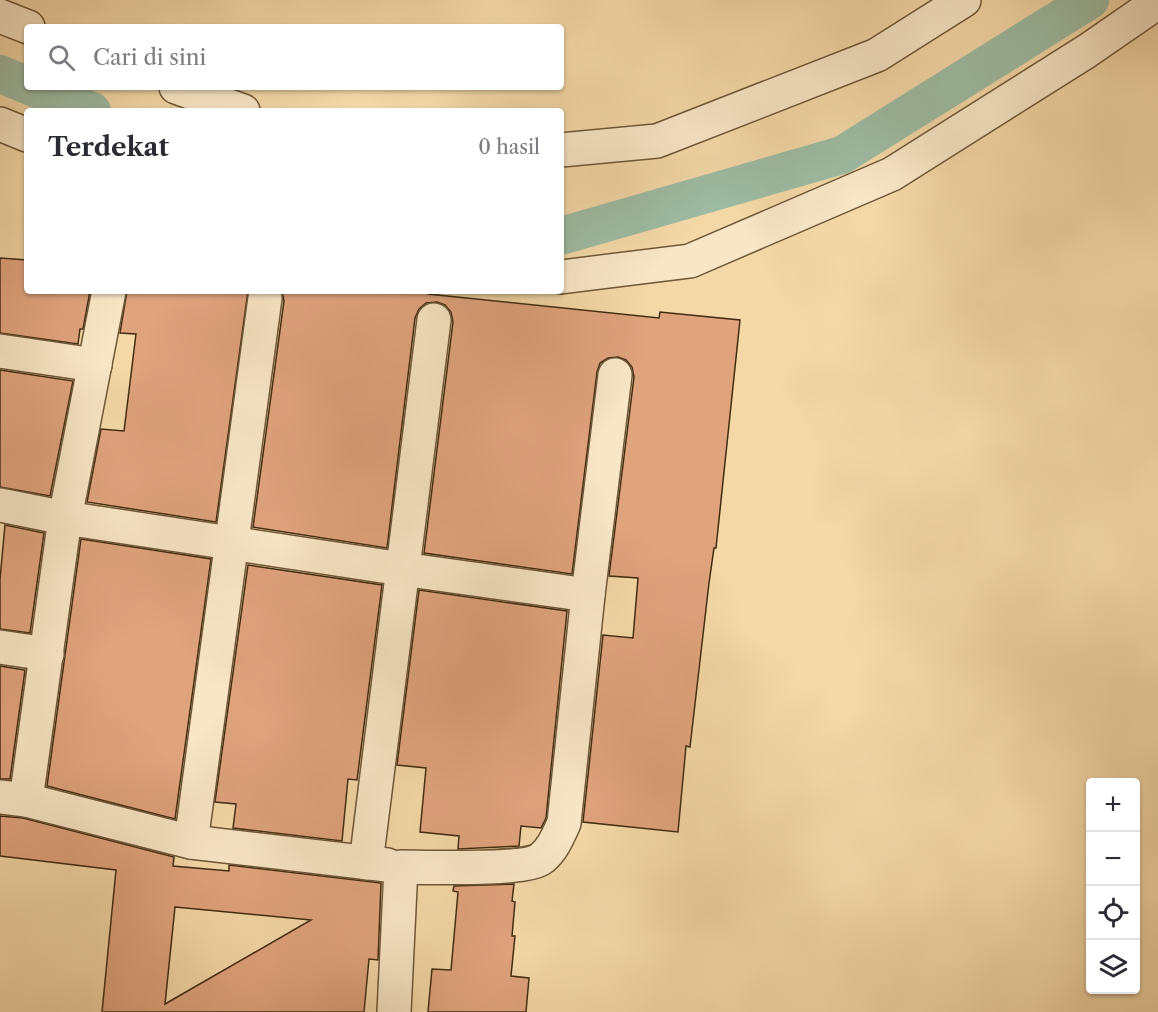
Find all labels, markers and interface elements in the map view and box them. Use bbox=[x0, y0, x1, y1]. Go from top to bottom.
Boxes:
search box bbox=[24, 24, 564, 90]
icon: search bbox=[45, 41, 78, 74]
text: Cari di sini bbox=[93, 44, 206, 71]
text: Terdekat bbox=[48, 131, 169, 163]
text: 0 hasil bbox=[478, 135, 540, 159]
map controls bbox=[1086, 778, 1140, 994]
button: + bbox=[1086, 778, 1140, 832]
button: − bbox=[1086, 832, 1140, 886]
button: locate bbox=[1086, 886, 1140, 940]
button: layers bbox=[1086, 940, 1140, 994]

